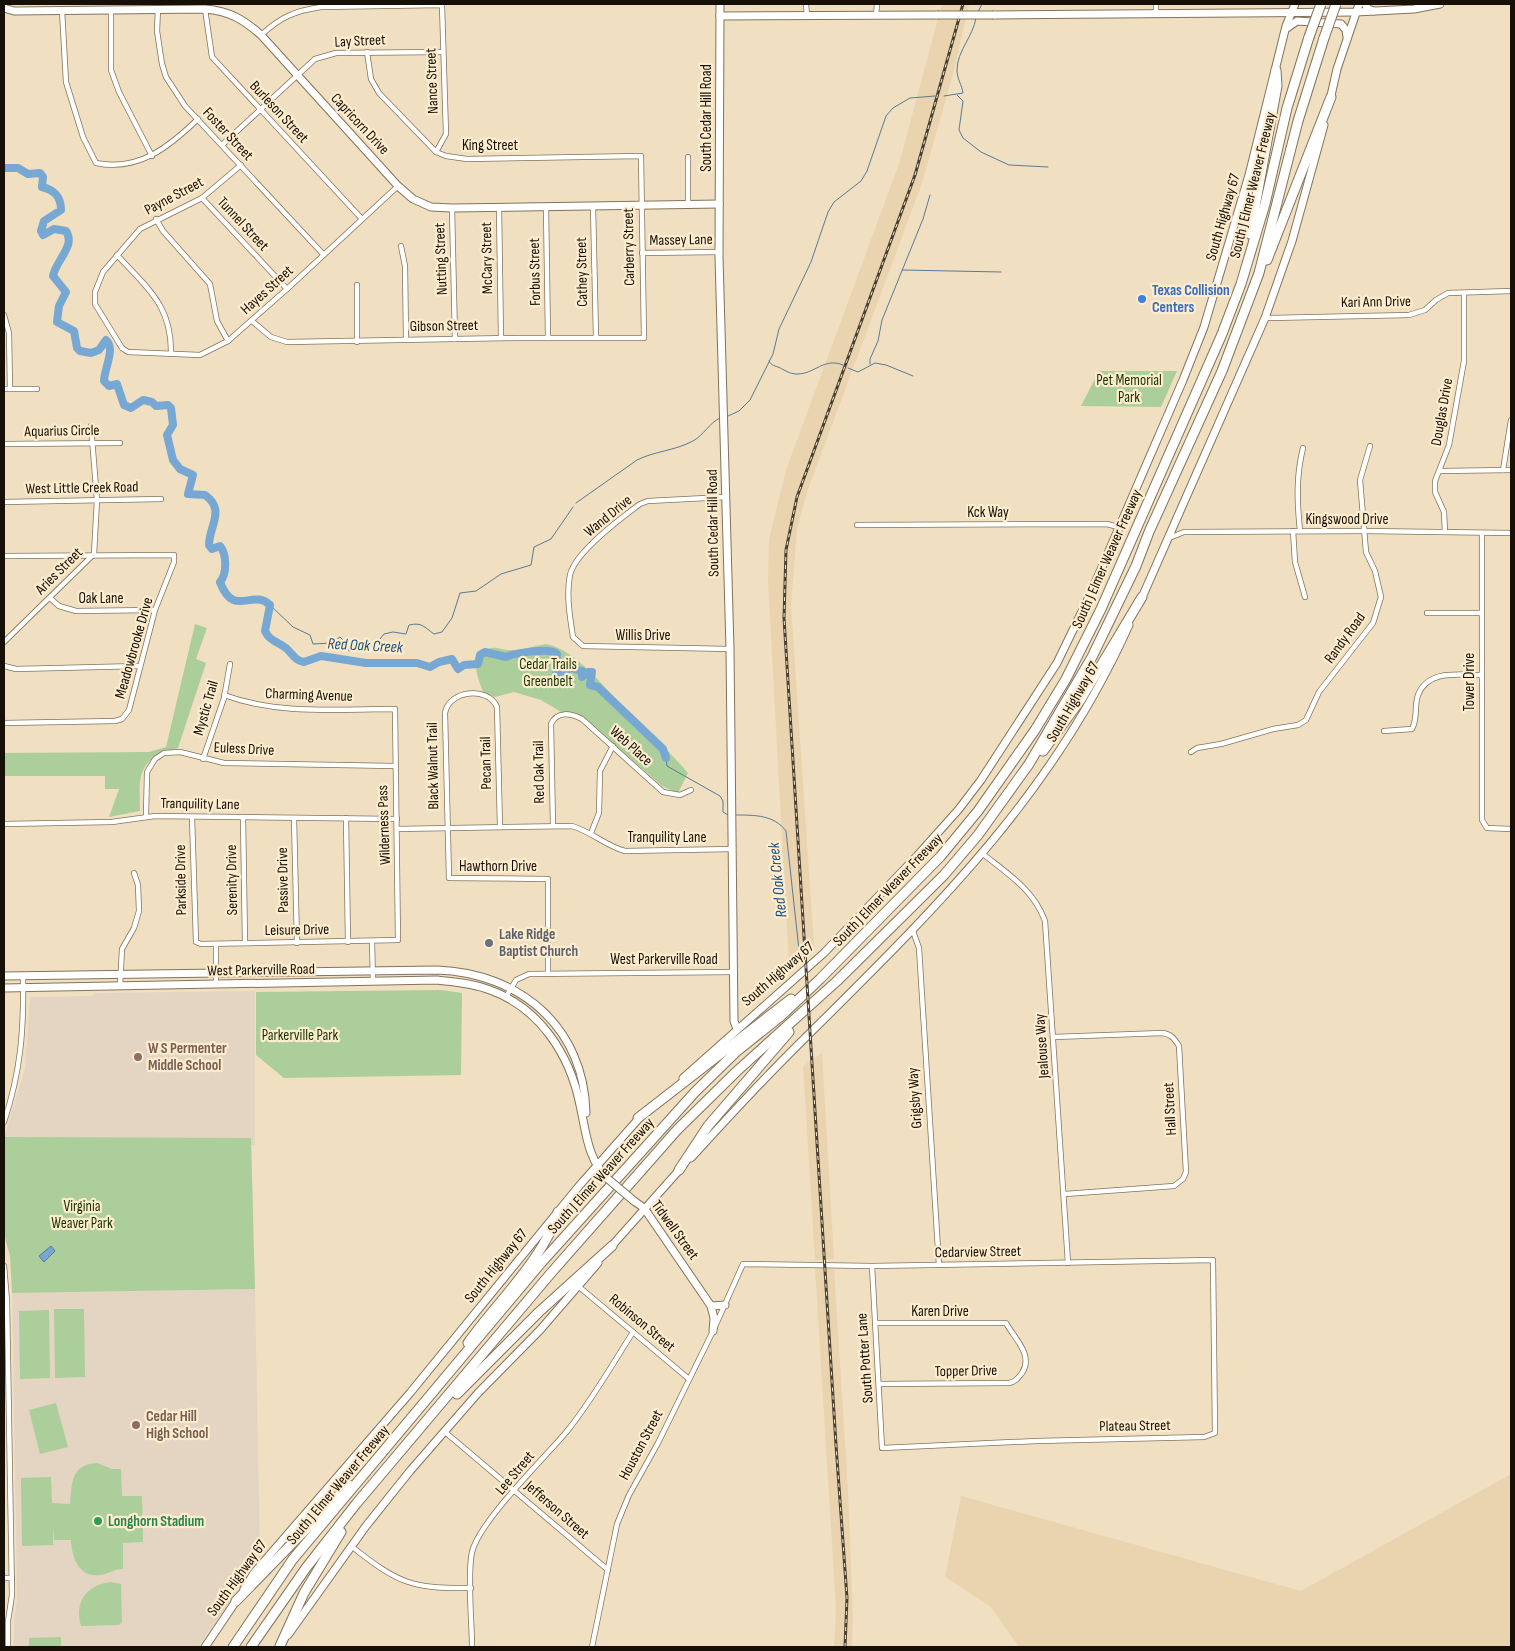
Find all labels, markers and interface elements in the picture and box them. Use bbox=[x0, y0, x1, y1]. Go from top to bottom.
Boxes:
street label: Lay Street bbox=[334, 30, 386, 52]
street label: Nance Street bbox=[421, 47, 443, 114]
street label: South Cedar Hill Road bbox=[697, 64, 716, 172]
street label: Burleson Street bbox=[245, 77, 313, 147]
street label: Capricorn Drive bbox=[327, 89, 393, 159]
street label: Foster Street bbox=[199, 103, 258, 165]
street label: South J Elmer Weaver Freeway bbox=[1226, 110, 1280, 260]
street label: King Street bbox=[462, 136, 518, 155]
street label: South Highway 67 bbox=[1201, 171, 1245, 263]
street label: Payne Street bbox=[141, 172, 207, 219]
street label: Tunnel Street bbox=[213, 193, 273, 255]
street label: Carberry Street bbox=[619, 207, 639, 286]
street label: McCary Street bbox=[477, 221, 497, 294]
street label: Nutting Street bbox=[430, 222, 452, 295]
street label: Massey Lane bbox=[649, 230, 713, 250]
street label: Forbus Street bbox=[525, 237, 545, 306]
street label: Cathey Street bbox=[572, 237, 592, 307]
street label: Hayes Street bbox=[237, 261, 298, 319]
place label: Texas Collision Centers bbox=[1152, 281, 1230, 317]
street label: Kari Ann Drive bbox=[1341, 292, 1411, 312]
marker: Texas Collision Centers bbox=[1136, 293, 1148, 305]
street label: Gibson Street bbox=[410, 316, 479, 336]
park label: Pet Memorial Park bbox=[1096, 371, 1162, 407]
street label: Douglas Drive bbox=[1427, 377, 1457, 447]
street label: Aquarius Circle bbox=[23, 421, 100, 441]
street label: South Cedar Hill Road bbox=[703, 469, 723, 577]
street label: West Little Creek Road bbox=[25, 478, 139, 498]
street label: South J Elmer Weaver Freeway bbox=[1068, 486, 1146, 631]
street label: Wand Drive bbox=[580, 491, 636, 541]
street label: Kck Way bbox=[967, 503, 1009, 522]
street label: Kingswood Drive bbox=[1305, 510, 1389, 529]
street label: Aries Street bbox=[31, 543, 87, 599]
street label: Oak Lane bbox=[79, 589, 123, 608]
street label: Meadowbrooke Drive bbox=[110, 595, 158, 701]
street label: Randy Road bbox=[1320, 609, 1370, 667]
street label: Willis Drive bbox=[615, 626, 671, 645]
water label: Red Oak Creek bbox=[327, 635, 404, 658]
street label: Tower Drive bbox=[1460, 653, 1479, 711]
park label: Cedar Trails Greenbelt bbox=[519, 655, 577, 691]
street label: South Highway 67 bbox=[1042, 658, 1104, 746]
street label: Mystic Trail bbox=[189, 678, 223, 738]
street label: Charming Avenue bbox=[265, 684, 353, 706]
street label: Black Walnut Trail bbox=[423, 722, 443, 810]
street label: Web Place bbox=[606, 722, 656, 770]
street label: Pecan Trail bbox=[476, 736, 496, 790]
street label: Euless Drive bbox=[213, 738, 275, 760]
street label: Red Oak Trail bbox=[529, 740, 549, 804]
street label: Wilderness Pass bbox=[373, 785, 395, 865]
street label: Tranquility Lane bbox=[160, 794, 240, 814]
street label: Tranquility Lane bbox=[628, 828, 707, 847]
street label: South J Elmer Weaver Freeway bbox=[829, 829, 947, 951]
water label: Red Oak Creek bbox=[765, 841, 791, 918]
street label: Parkside Drive bbox=[171, 844, 191, 916]
street label: Serenity Drive bbox=[222, 844, 242, 916]
street label: Passive Drive bbox=[273, 847, 293, 913]
street label: Hawthorn Drive bbox=[459, 857, 537, 876]
street label: Leisure Drive bbox=[265, 920, 329, 940]
place label: Lake Ridge Baptist Church bbox=[499, 925, 578, 961]
marker: Lake Ridge Baptist Church bbox=[483, 937, 495, 949]
street label: South Highway 67 bbox=[738, 937, 818, 1011]
street label: West Parkerville Road bbox=[610, 950, 718, 969]
street label: West Parkerville Road bbox=[207, 960, 315, 980]
street label: Jealouse Way bbox=[1030, 1013, 1054, 1080]
park label: Parkerville Park bbox=[262, 1026, 339, 1045]
place label: W S Permenter Middle School bbox=[148, 1039, 227, 1075]
marker: W S Permenter Middle School bbox=[132, 1051, 144, 1063]
street label: Grigsby Way bbox=[903, 1067, 927, 1129]
street label: Hall Street bbox=[1159, 1082, 1181, 1136]
street label: South J Elmer Weaver Freeway bbox=[544, 1114, 658, 1238]
street label: Tidwell Street bbox=[647, 1196, 703, 1264]
park label: Virginia Weaver Park bbox=[51, 1197, 113, 1233]
street label: South Highway 67 bbox=[460, 1225, 532, 1307]
street label: Cedarview Street bbox=[935, 1242, 1022, 1262]
street label: Robinson Street bbox=[605, 1290, 679, 1356]
street label: Karen Drive bbox=[911, 1302, 969, 1321]
street label: South Potter Lane bbox=[852, 1312, 878, 1404]
street label: Topper Drive bbox=[935, 1361, 997, 1381]
street label: Houston Street bbox=[615, 1406, 668, 1483]
place label: Cedar Hill High School bbox=[146, 1407, 208, 1443]
street label: Plateau Street bbox=[1099, 1416, 1171, 1436]
marker: Cedar Hill High School bbox=[130, 1419, 142, 1431]
street label: South J Elmer Weaver Freeway bbox=[282, 1421, 394, 1549]
street label: Lee Street bbox=[491, 1447, 539, 1499]
street label: Jefferson Street bbox=[520, 1476, 594, 1544]
place label: Longhorn Stadium bbox=[108, 1512, 204, 1531]
marker: Longhorn Stadium bbox=[92, 1515, 104, 1527]
street label: South Highway 67 bbox=[203, 1536, 271, 1620]

